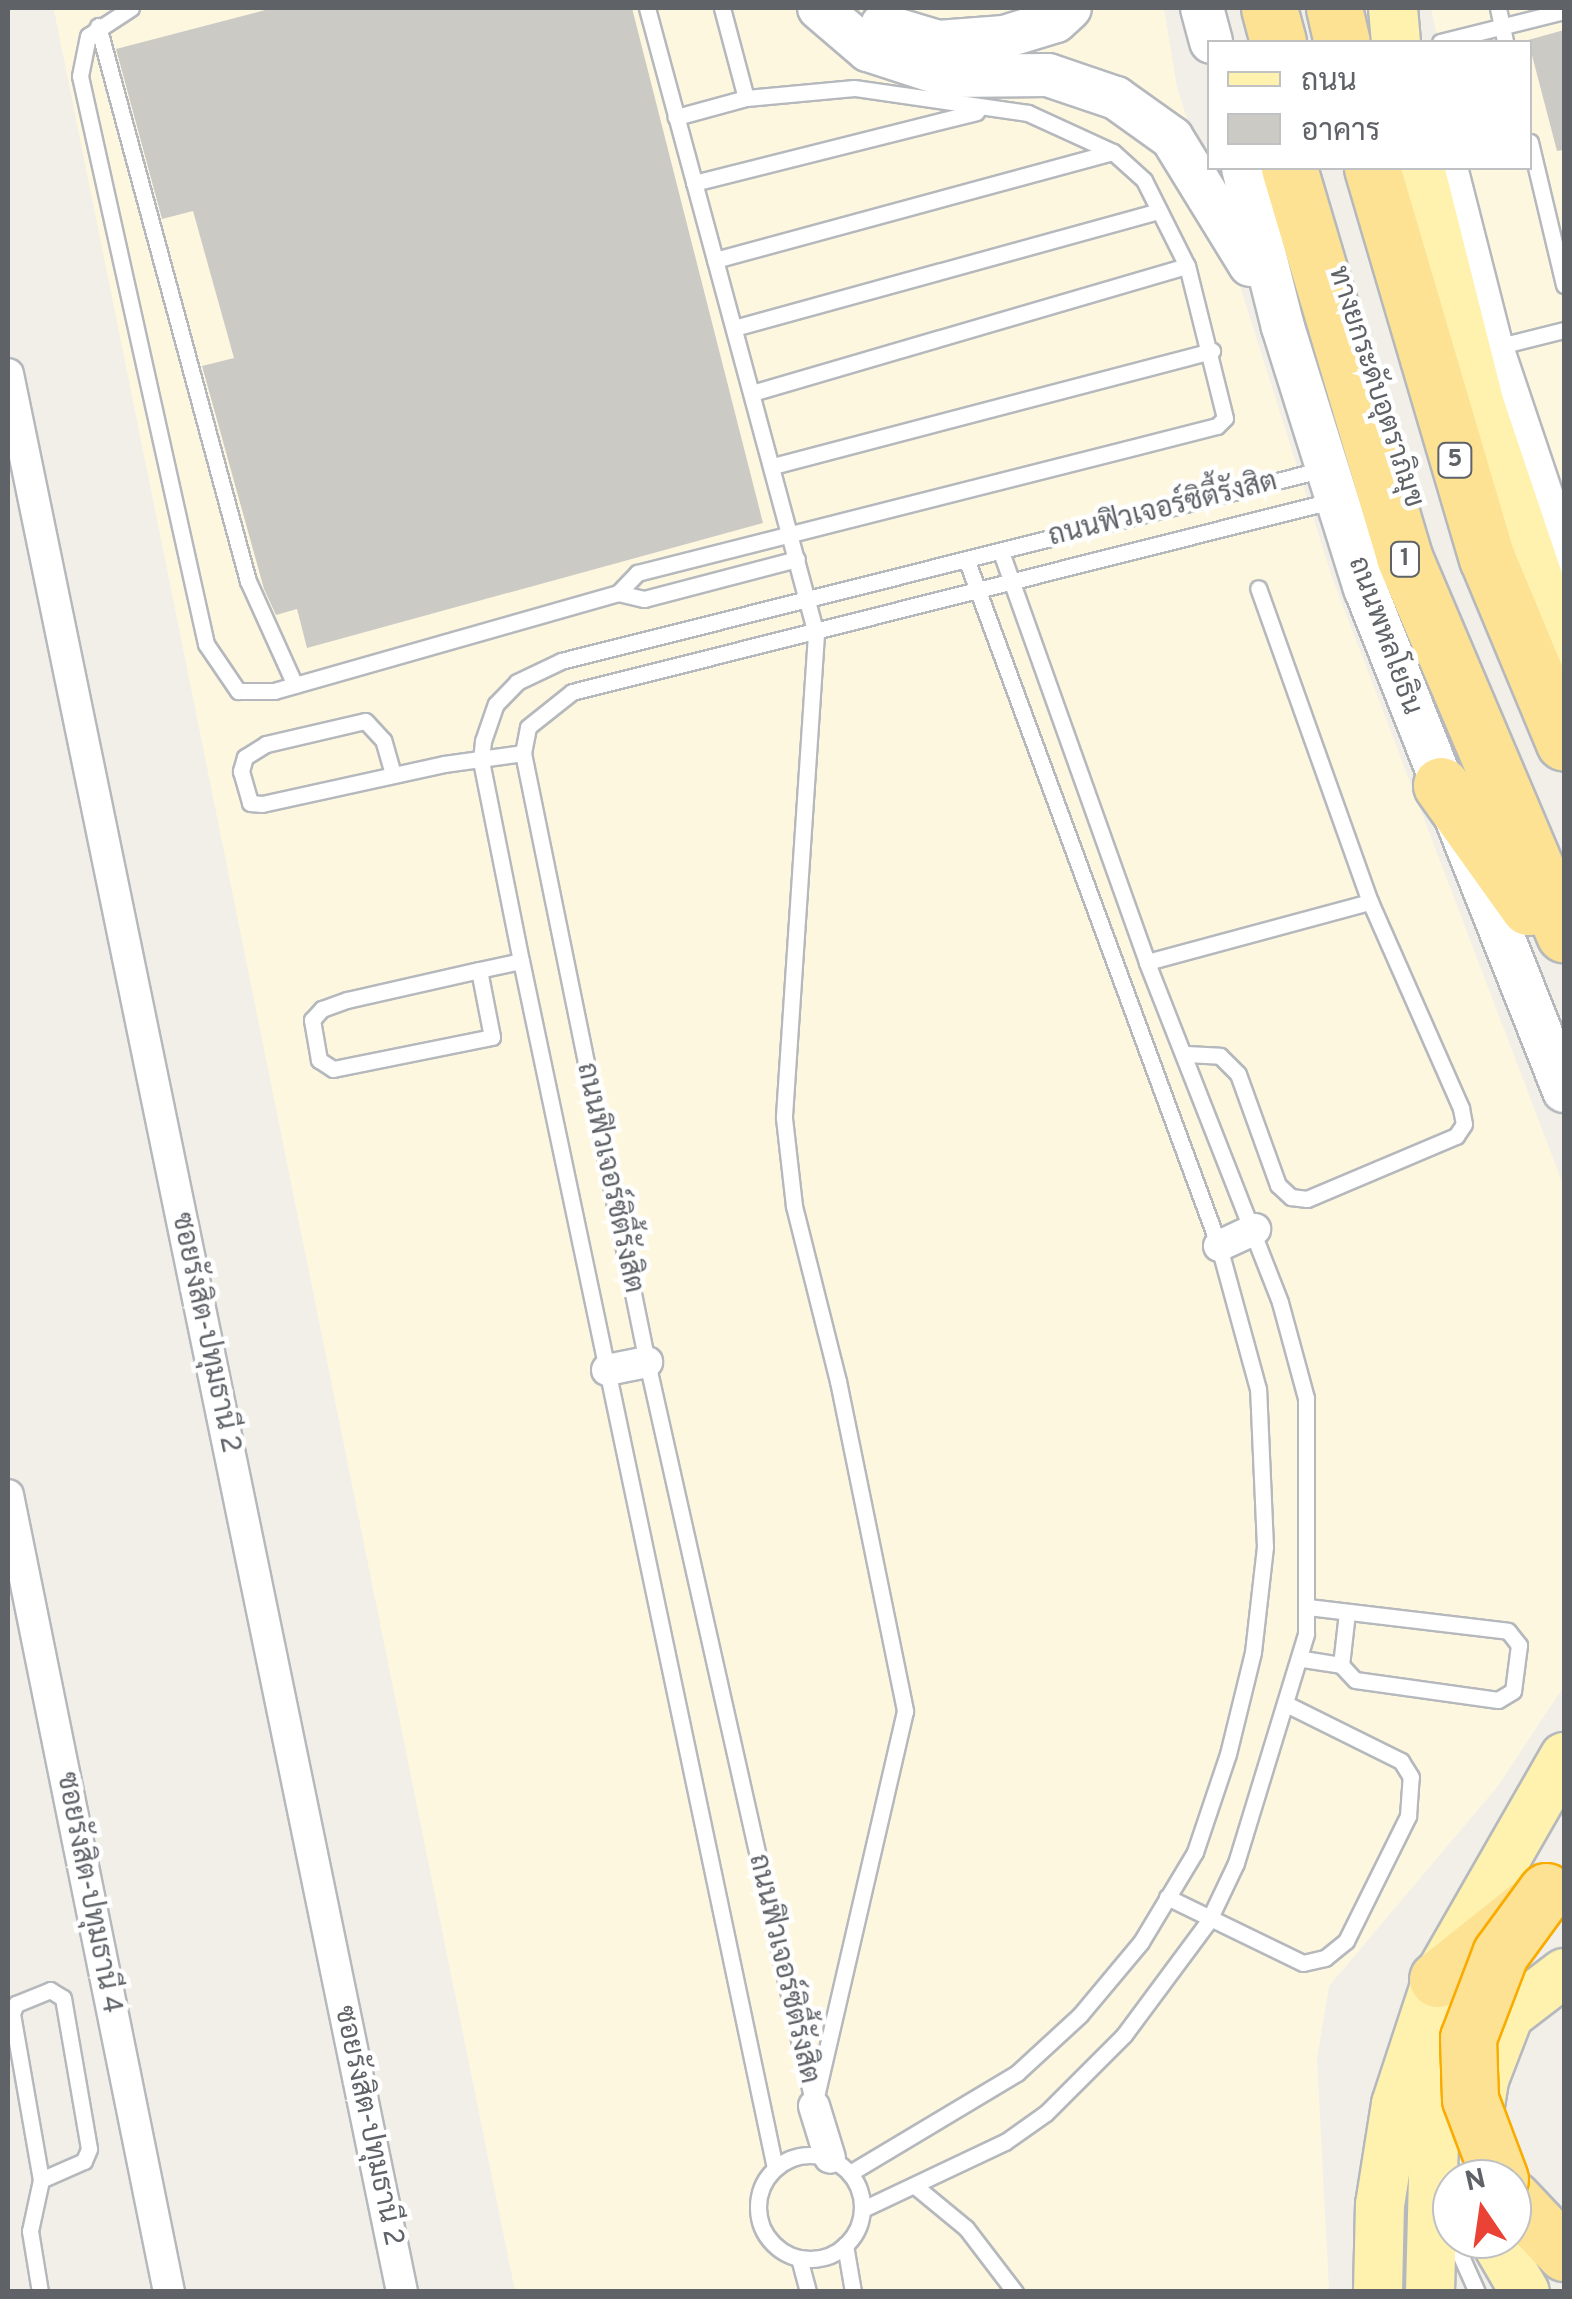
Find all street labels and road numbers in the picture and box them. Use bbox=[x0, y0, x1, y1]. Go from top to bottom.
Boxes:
street label: ทางยกระดับอุตราภิมุข bbox=[1320, 262, 1430, 512]
road number: 5 bbox=[1435, 440, 1475, 480]
street label: ถนนฟิวเจอร์ซิตี้รังสิต bbox=[1045, 465, 1281, 555]
road number: 1 bbox=[1390, 539, 1420, 579]
street label: ถนนพหลโยธิน bbox=[1340, 552, 1428, 720]
street label: ถนนฟิวเจอร์ซิตี้รังสิต bbox=[568, 1060, 650, 1296]
street label: ซอยรังสิต-ปทุมธานี 2 bbox=[163, 1210, 247, 1456]
street label: ซอยรังสิต-ปทุมธานี 4 bbox=[48, 1770, 128, 2016]
street label: ถนนฟิวเจอร์ซิตี้รังสิต bbox=[740, 1851, 826, 2087]
street label: ซอยรังสิต-ปทุมธานี 2 bbox=[326, 2003, 410, 2249]

